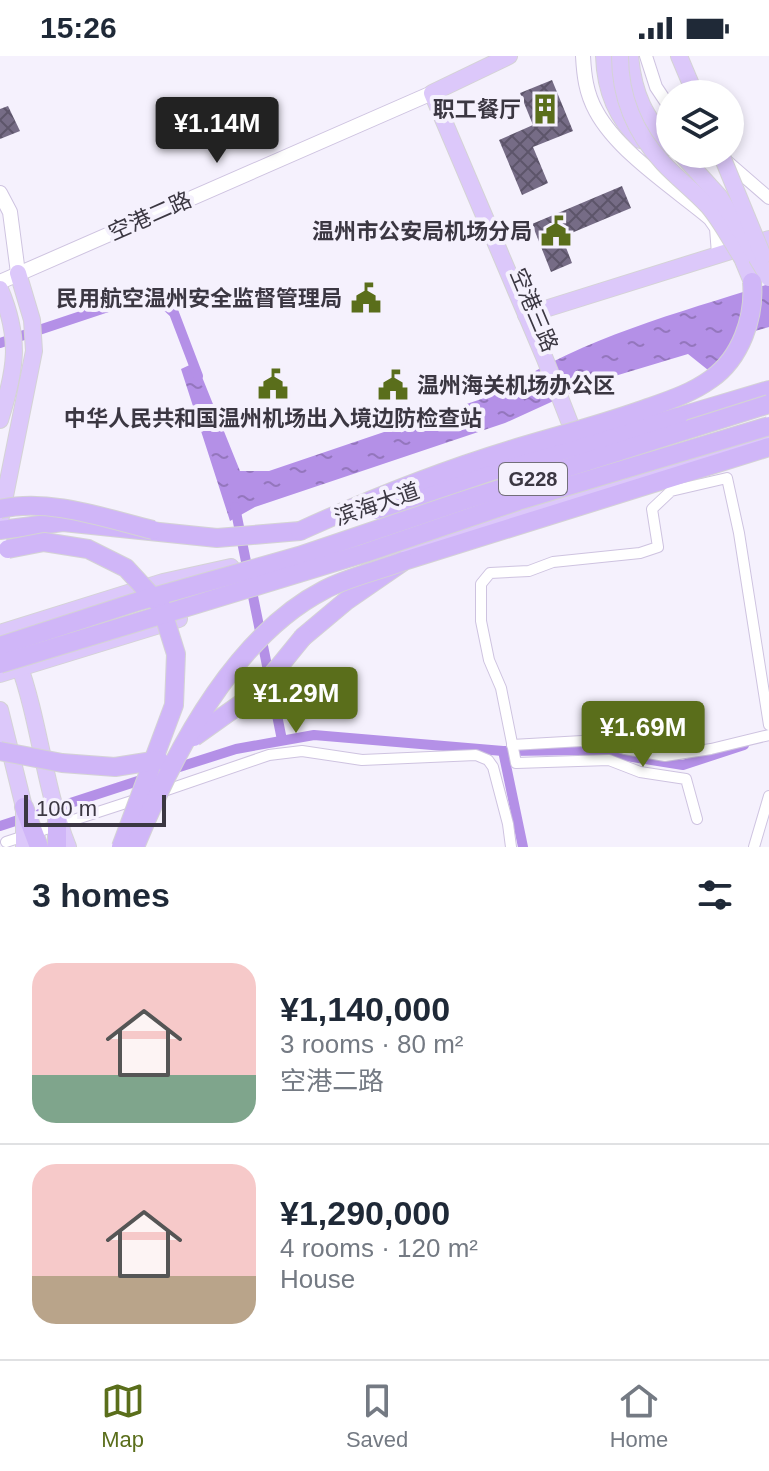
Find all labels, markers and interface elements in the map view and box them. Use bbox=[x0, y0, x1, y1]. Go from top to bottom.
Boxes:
text: 15:26 bbox=[40, 11, 117, 44]
map controls bbox=[656, 80, 744, 168]
button: layers bbox=[656, 80, 744, 168]
building icon: 职工餐厅 bbox=[528, 92, 562, 126]
pin: ¥1.14M bbox=[152, 97, 282, 165]
place label: 职工餐厅 bbox=[433, 97, 521, 122]
text: ¥1.14M bbox=[174, 108, 260, 138]
street label: 空港二路 bbox=[105, 187, 195, 245]
public building icon: 温州市公安局机场分局 bbox=[539, 214, 573, 248]
place label: 温州市公安局机场分局 bbox=[312, 219, 532, 244]
street label: 空港三路 bbox=[505, 265, 563, 355]
public building icon: 民用航空温州安全监督管理局 bbox=[349, 281, 383, 315]
place label: 民用航空温州安全监督管理局 bbox=[56, 286, 342, 311]
public building icon: 中华人民共和国温州机场出入境边防检查站 bbox=[256, 367, 290, 401]
public building icon: 温州海关机场办公区 bbox=[376, 368, 410, 402]
place label: 温州海关机场办公区 bbox=[417, 373, 615, 398]
place label: 中华人民共和国温州机场出入境边防检查站 bbox=[64, 406, 482, 431]
road number: G228 bbox=[499, 463, 567, 495]
street label: 滨海大道 bbox=[331, 478, 423, 530]
pin: ¥1.29M bbox=[231, 667, 361, 735]
text: ¥1.29M bbox=[253, 678, 339, 708]
pin: ¥1.69M bbox=[578, 701, 708, 769]
text: ¥1.69M bbox=[600, 712, 686, 742]
scale bar bbox=[24, 791, 166, 827]
text: 100 m bbox=[36, 796, 97, 821]
icon: filters bbox=[693, 873, 737, 917]
text: 3 homes bbox=[32, 876, 170, 914]
text: ¥1,140,000 bbox=[280, 990, 450, 1028]
icon: home bbox=[96, 995, 192, 1091]
text: 3 rooms · 80 m² bbox=[280, 1029, 464, 1059]
text: 空港二路 bbox=[280, 1066, 384, 1096]
text: ¥1,290,000 bbox=[280, 1194, 450, 1232]
icon: home bbox=[96, 1196, 192, 1292]
text: 4 rooms · 120 m² bbox=[280, 1233, 478, 1263]
text: House bbox=[280, 1264, 355, 1294]
tab: Map bbox=[101, 1379, 145, 1453]
tab: Saved bbox=[346, 1379, 408, 1453]
tab: Home bbox=[610, 1379, 668, 1453]

